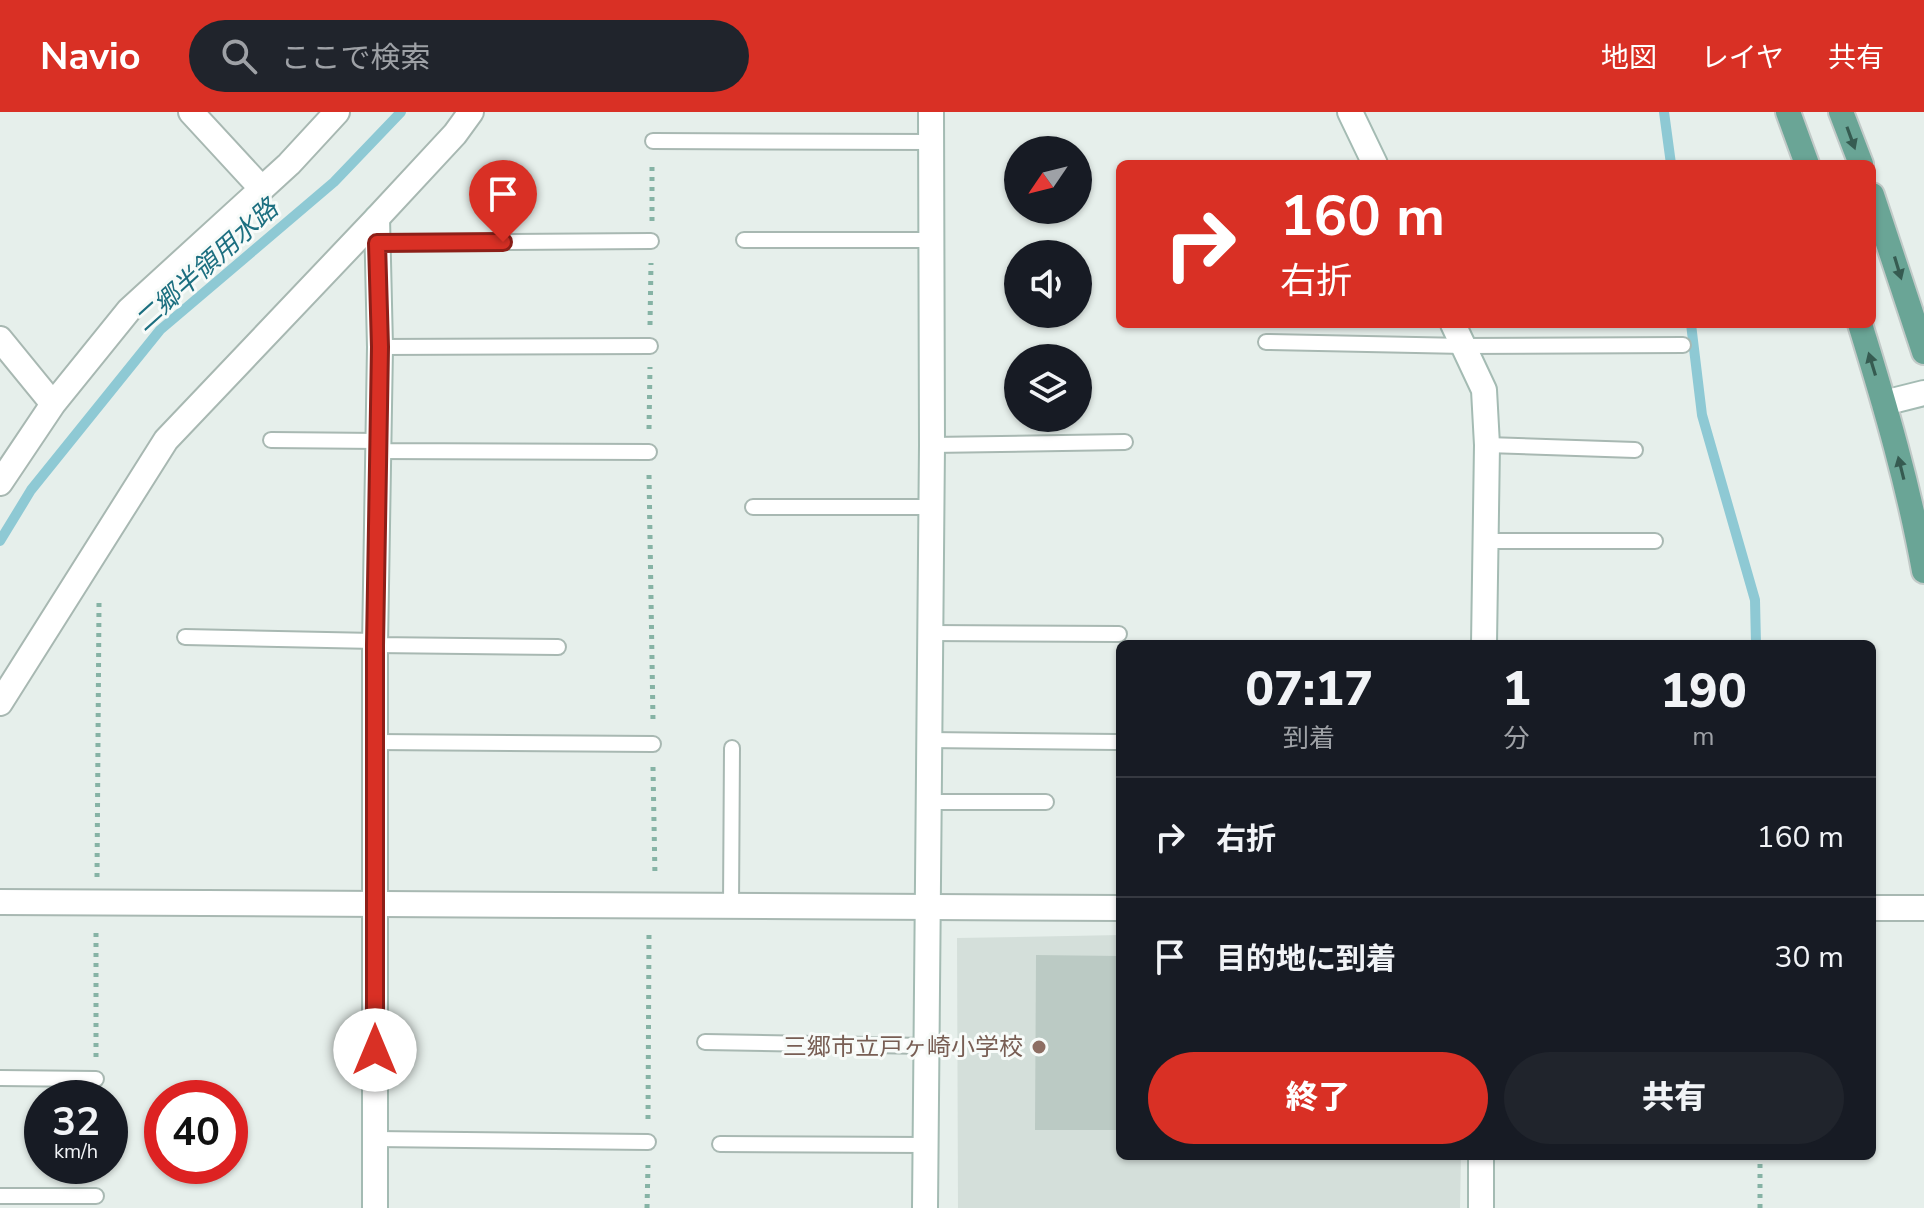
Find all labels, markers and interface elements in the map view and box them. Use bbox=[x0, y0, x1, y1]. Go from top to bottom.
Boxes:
search box bbox=[189, 20, 749, 92]
text: Navio bbox=[40, 31, 141, 82]
icon: search bbox=[217, 34, 261, 78]
text: ここで検索 bbox=[281, 38, 431, 79]
text: 地図 bbox=[1601, 39, 1657, 77]
text: レイヤ bbox=[1701, 39, 1784, 77]
text: 共有 bbox=[1828, 39, 1884, 77]
one-way arrow bbox=[1845, 126, 1858, 150]
north arrow bbox=[1004, 136, 1092, 224]
map controls bbox=[1004, 136, 1092, 432]
pin bbox=[469, 160, 537, 242]
icon: arrive bbox=[481, 172, 525, 216]
text: 160 m bbox=[1280, 178, 1445, 255]
water label: 二郷半領用水路 bbox=[127, 190, 287, 339]
icon: right bbox=[1148, 192, 1252, 296]
button: sound bbox=[1004, 240, 1092, 328]
text: 右折 bbox=[1280, 257, 1352, 306]
one-way arrow bbox=[1892, 257, 1905, 281]
button: layers bbox=[1004, 344, 1092, 432]
one-way arrow bbox=[1865, 351, 1878, 375]
one-way arrow bbox=[1894, 455, 1907, 480]
text: 07:17 bbox=[1245, 656, 1373, 722]
text: 1 bbox=[1502, 656, 1531, 722]
text: 190 bbox=[1660, 658, 1747, 724]
text: m bbox=[1692, 719, 1715, 754]
text: 到着 bbox=[1283, 721, 1335, 756]
text: 分 bbox=[1504, 721, 1530, 756]
icon: right bbox=[1148, 815, 1192, 859]
text: 160 m bbox=[1757, 817, 1844, 858]
text: 右折 bbox=[1216, 819, 1276, 860]
icon: arrive bbox=[1148, 935, 1192, 979]
text: 30 m bbox=[1775, 937, 1844, 978]
text: 目的地に到着 bbox=[1216, 939, 1396, 980]
position arrow bbox=[333, 1008, 417, 1092]
place label: 三郷市立戸ヶ崎小学校 bbox=[783, 1031, 1023, 1063]
marker: 三郷市立戸ヶ崎小学校 bbox=[1030, 1038, 1048, 1056]
button: 終了 bbox=[1148, 1052, 1488, 1144]
button: 共有 bbox=[1504, 1052, 1844, 1144]
speed limit sign: 40 bbox=[144, 1080, 248, 1184]
text: 32 bbox=[52, 1095, 100, 1149]
text: km/h bbox=[54, 1138, 98, 1165]

